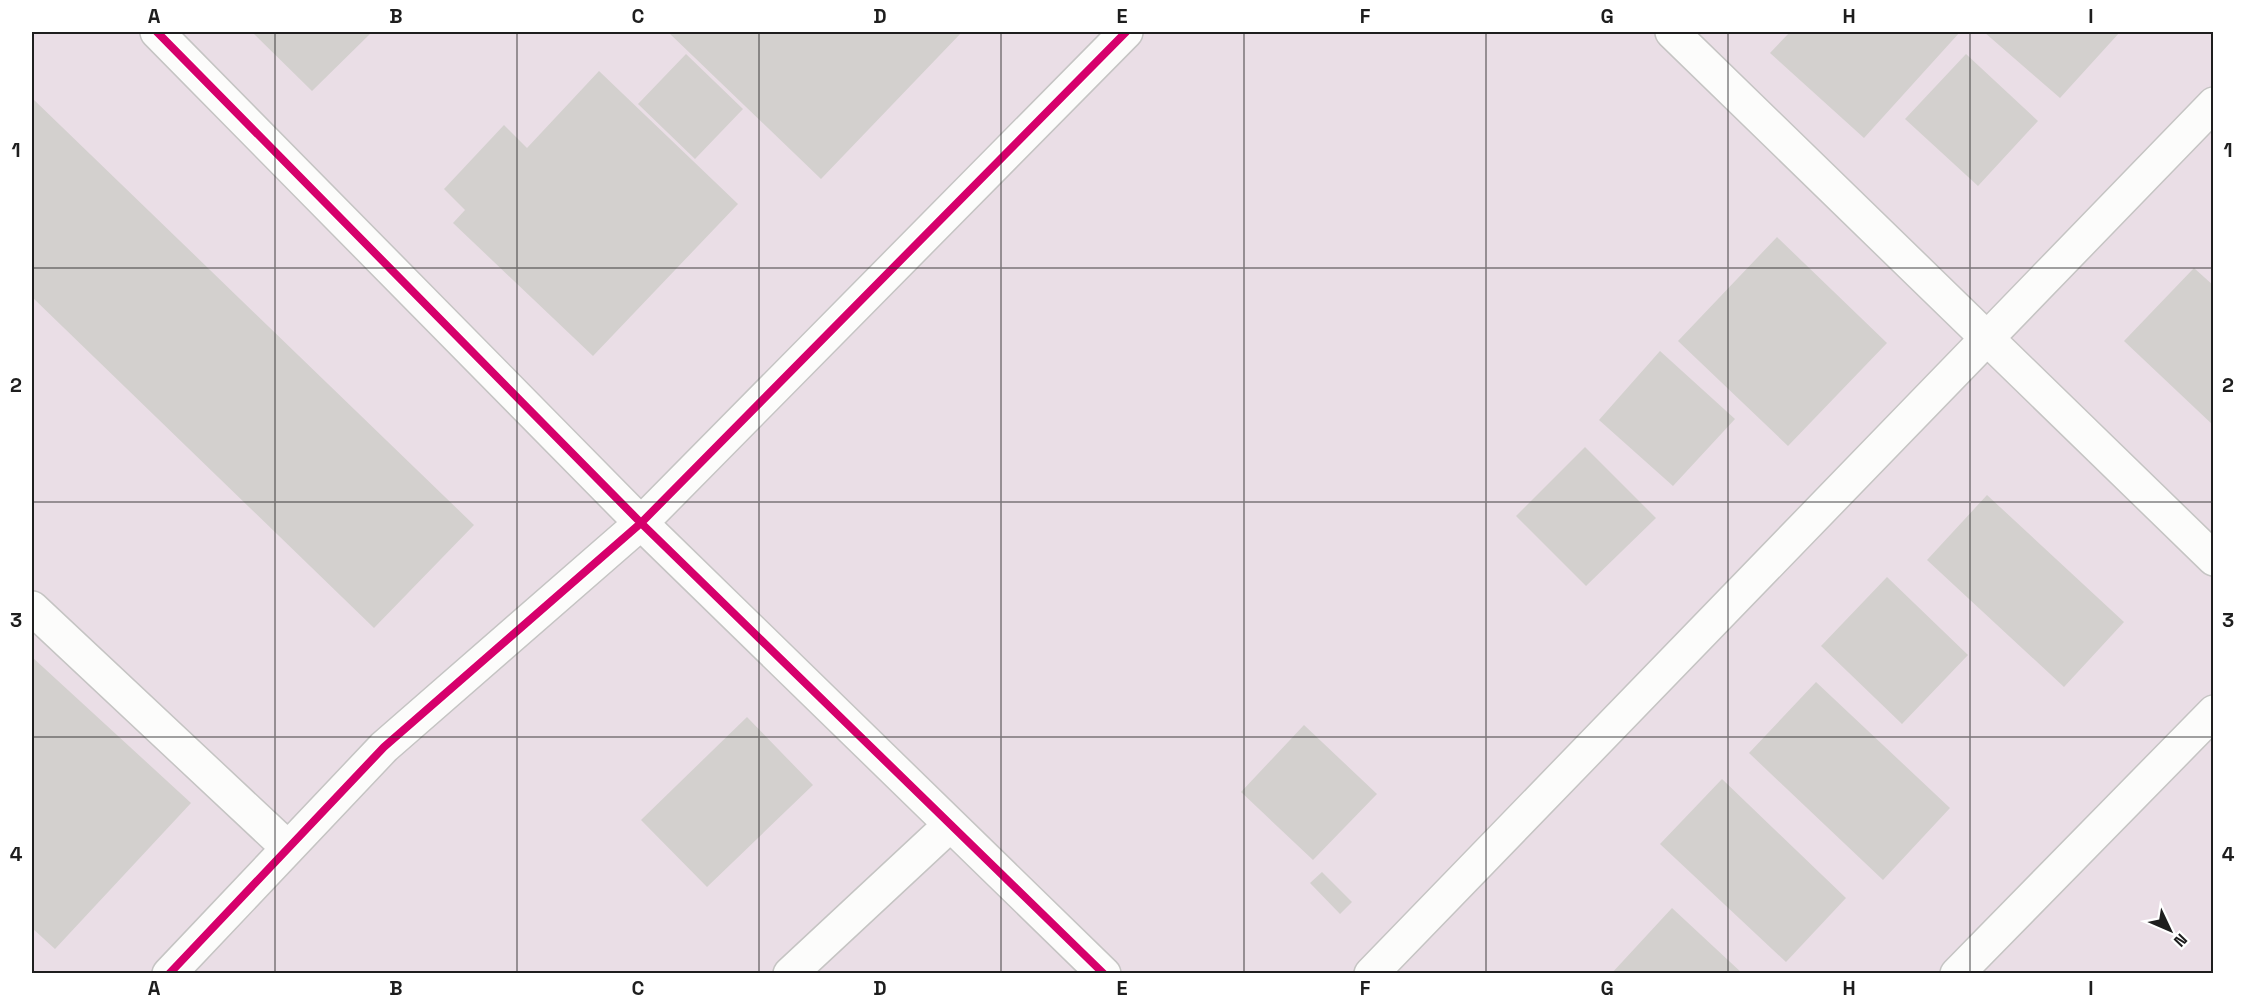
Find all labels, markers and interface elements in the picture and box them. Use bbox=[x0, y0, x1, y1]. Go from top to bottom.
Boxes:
text: A bbox=[148, 3, 161, 29]
text: B bbox=[389, 3, 403, 29]
text: C bbox=[632, 3, 645, 29]
text: D bbox=[873, 3, 887, 29]
text: E bbox=[1116, 3, 1128, 29]
text: F bbox=[1360, 3, 1371, 29]
text: G bbox=[1600, 3, 1614, 29]
text: H bbox=[1842, 3, 1856, 29]
text: I bbox=[2088, 3, 2094, 29]
text: 1 bbox=[11, 137, 21, 163]
text: 1 bbox=[2223, 137, 2233, 163]
text: 2 bbox=[10, 372, 22, 398]
text: 2 bbox=[2222, 372, 2234, 398]
text: 3 bbox=[10, 607, 22, 633]
text: 3 bbox=[2222, 607, 2234, 633]
text: 4 bbox=[10, 841, 23, 867]
text: 4 bbox=[2222, 841, 2235, 867]
north arrow bbox=[2140, 900, 2200, 960]
text: N bbox=[2169, 929, 2192, 951]
text: A bbox=[148, 975, 161, 1001]
text: B bbox=[389, 975, 403, 1001]
text: C bbox=[632, 975, 645, 1001]
text: D bbox=[873, 975, 887, 1001]
text: E bbox=[1116, 975, 1128, 1001]
text: F bbox=[1360, 975, 1371, 1001]
text: G bbox=[1600, 975, 1614, 1001]
text: H bbox=[1842, 975, 1856, 1001]
text: I bbox=[2088, 975, 2094, 1001]

